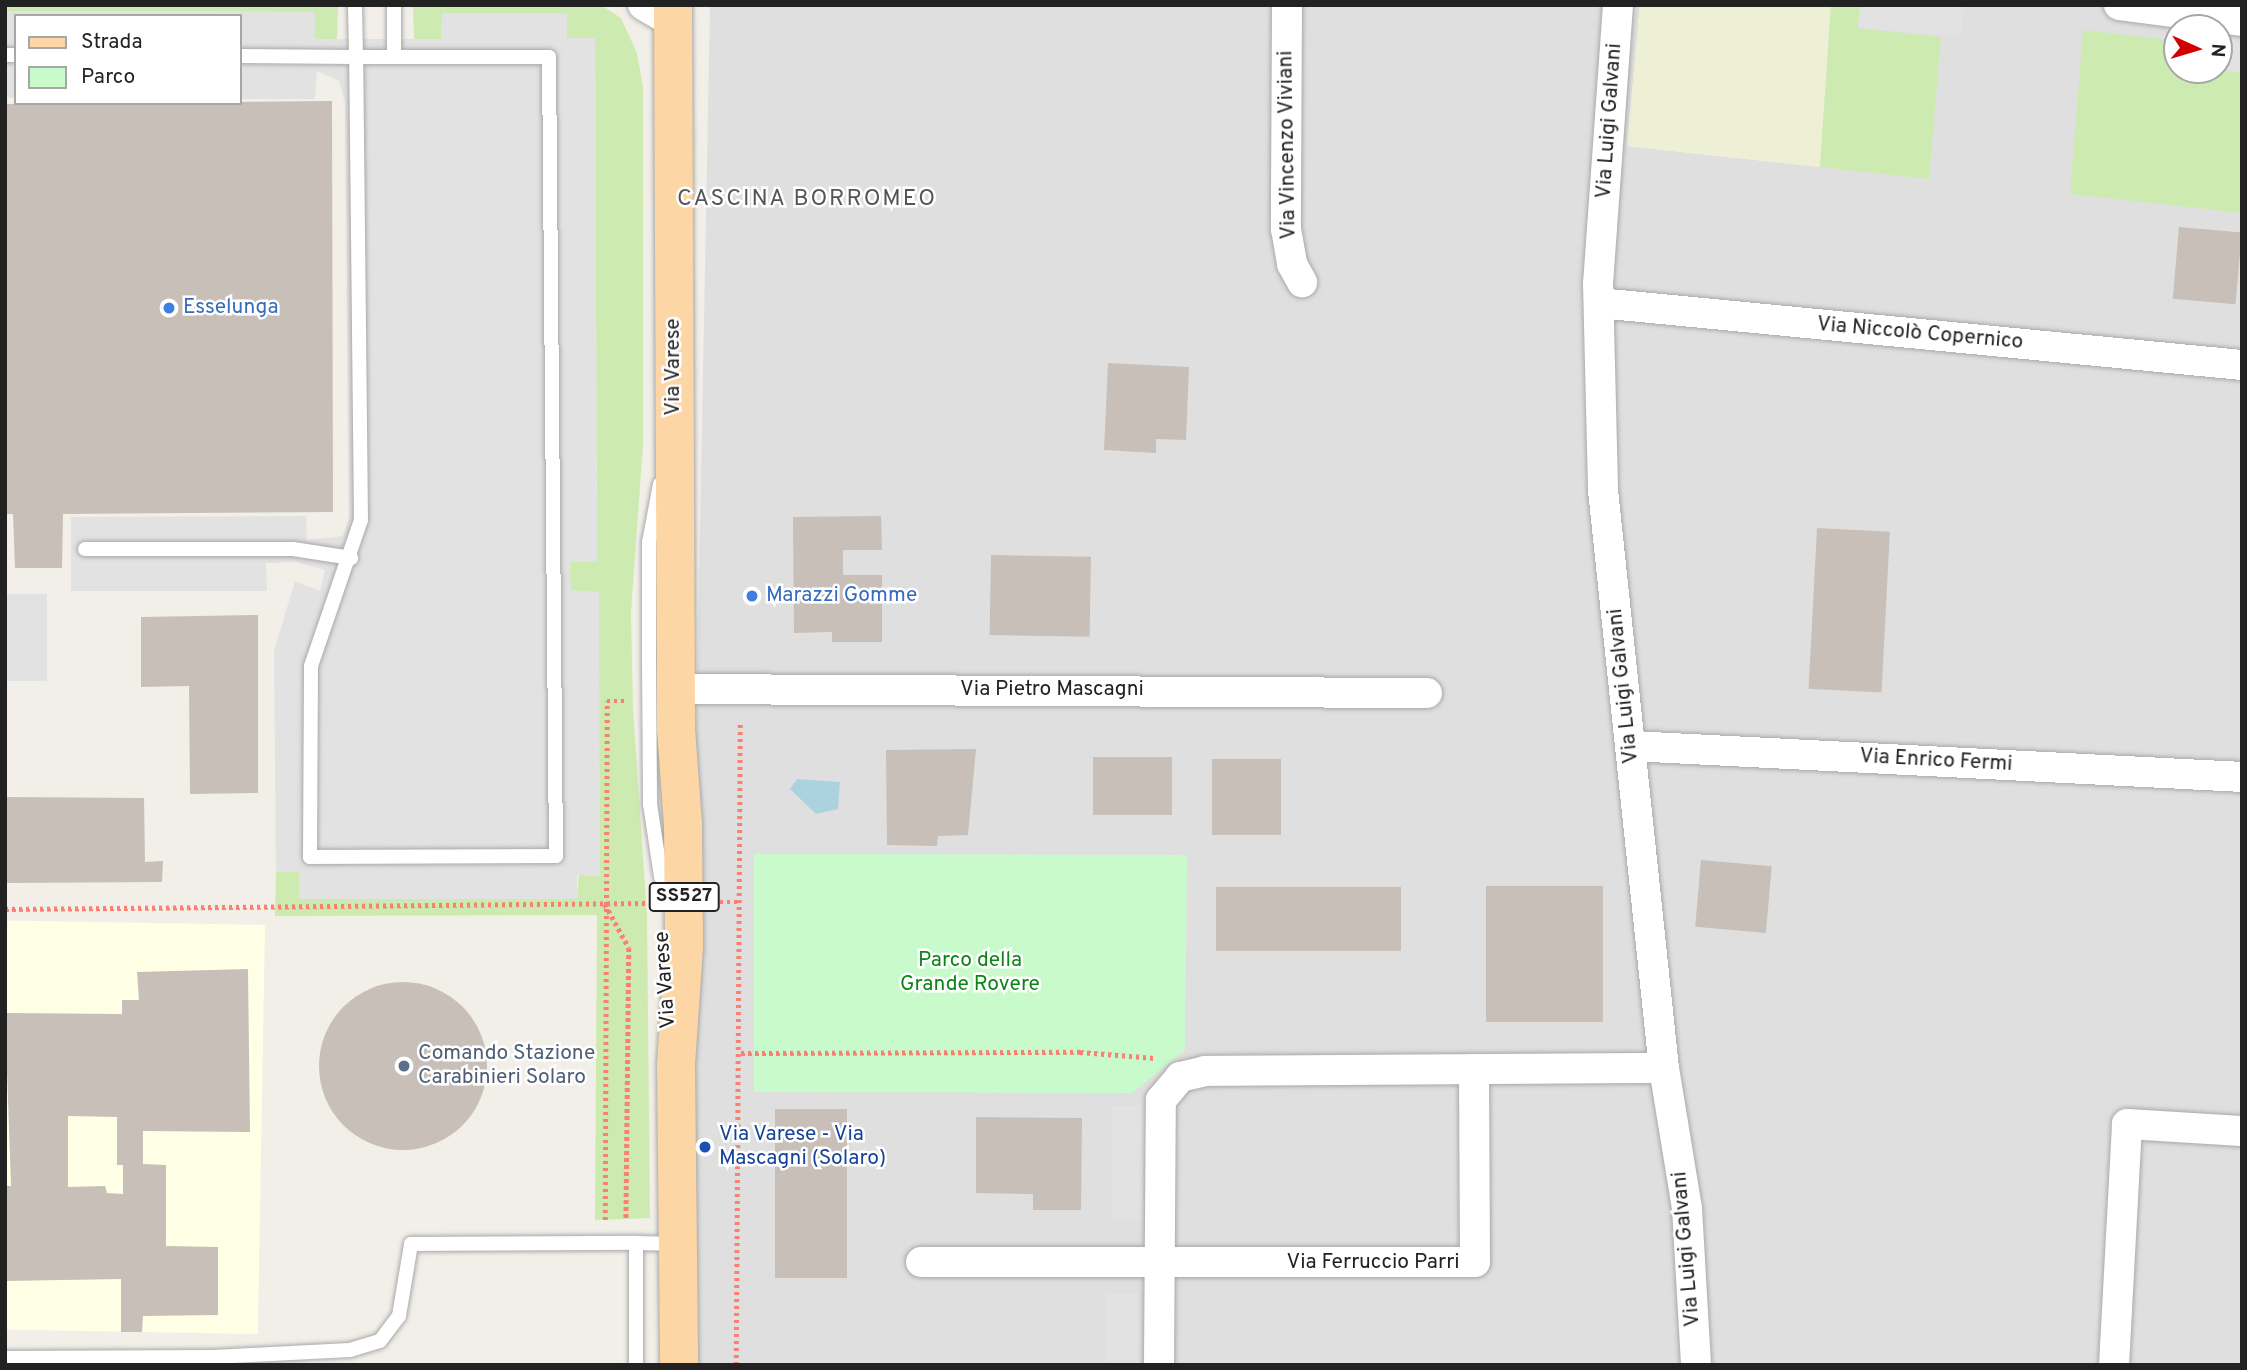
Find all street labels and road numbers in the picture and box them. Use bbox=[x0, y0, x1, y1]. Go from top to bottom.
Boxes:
street label: Via Luigi Galvani bbox=[1592, 42, 1628, 200]
street label: Via Vincenzo Viviani bbox=[1274, 49, 1302, 241]
street label: Via Niccolò Copernico bbox=[1816, 312, 2024, 356]
street label: Via Varese bbox=[661, 318, 687, 416]
street label: Via Luigi Galvani bbox=[1603, 607, 1645, 765]
street label: Via Pietro Mascagni bbox=[960, 677, 1144, 703]
street label: Via Enrico Fermi bbox=[1859, 744, 2013, 778]
road number: SS527 bbox=[647, 882, 721, 912]
street label: Via Varese bbox=[650, 930, 682, 1030]
street label: Via Luigi Galvani bbox=[1668, 1170, 1706, 1328]
street label: Via Ferruccio Parri bbox=[1286, 1250, 1460, 1276]

